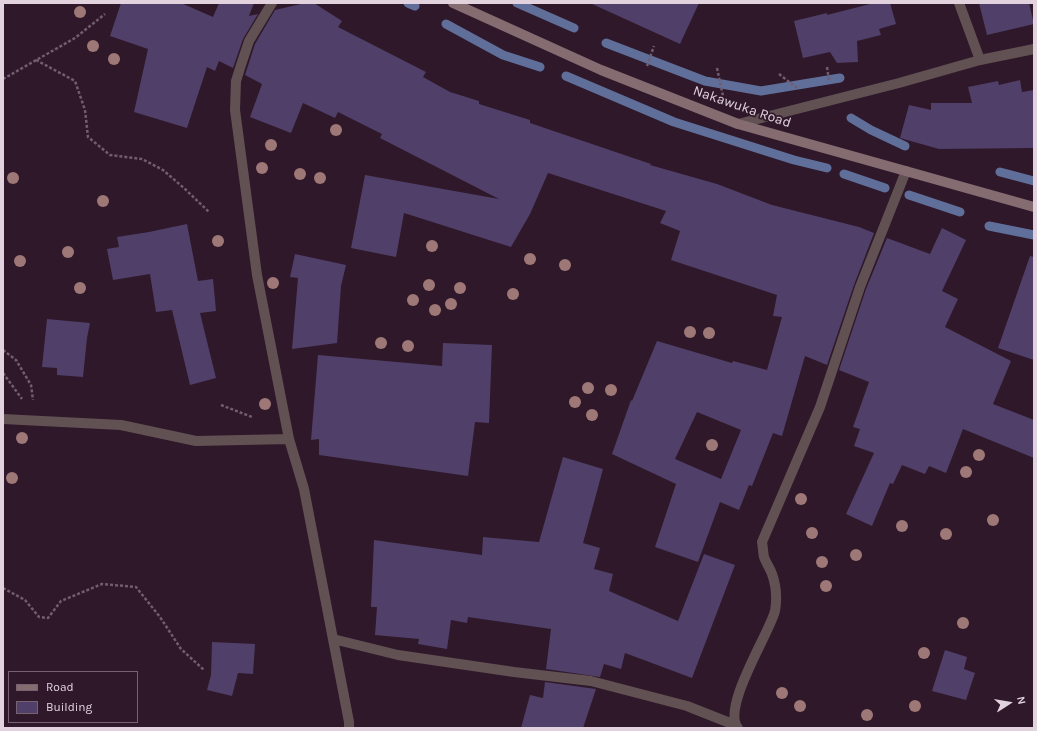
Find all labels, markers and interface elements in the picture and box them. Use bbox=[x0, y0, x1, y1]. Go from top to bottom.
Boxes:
street label: Nakawuka Road bbox=[691, 82, 793, 132]
legend bbox=[8, 671, 138, 723]
text: Road bbox=[46, 680, 74, 694]
north arrow bbox=[989, 683, 1029, 723]
text: N bbox=[1014, 695, 1028, 706]
text: Building bbox=[46, 700, 92, 714]

